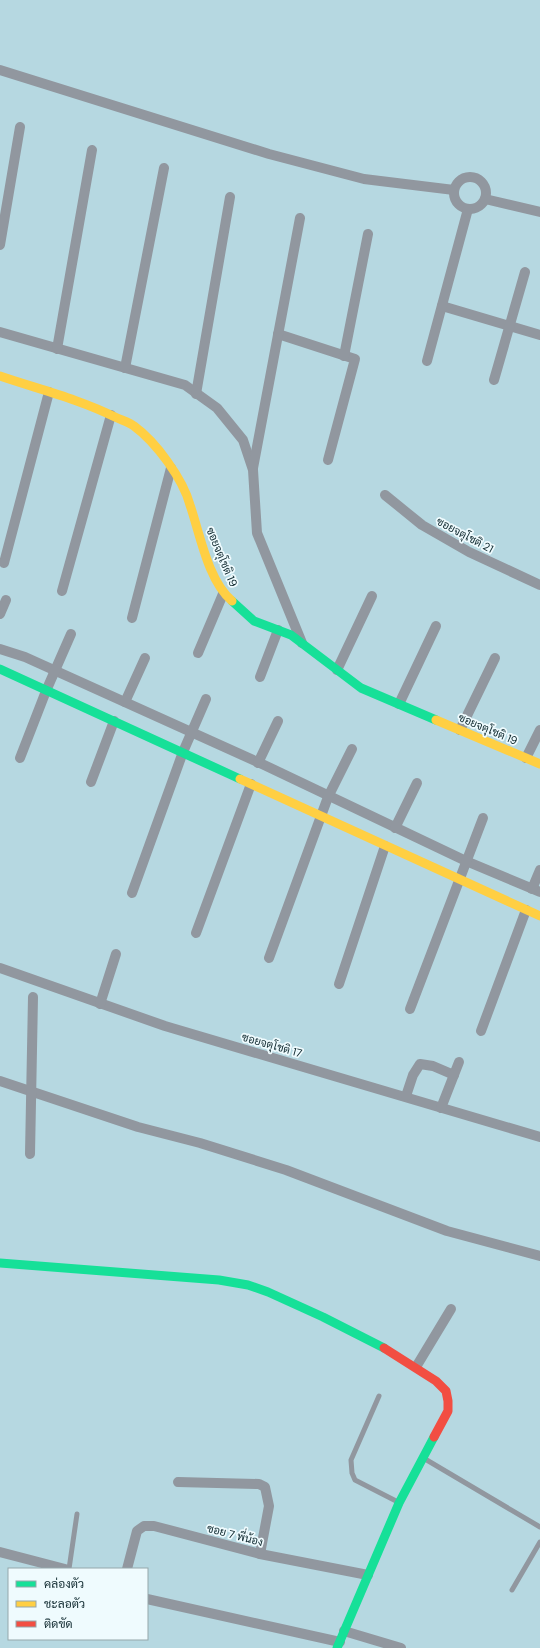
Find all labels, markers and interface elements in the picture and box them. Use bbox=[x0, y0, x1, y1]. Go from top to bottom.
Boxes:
street label: ซอยจตุโชติ 21 bbox=[433, 513, 496, 558]
street label: ซอยจตุโชติ 19 bbox=[201, 525, 242, 590]
street label: ซอยจตุโชติ 19 bbox=[455, 709, 520, 750]
street label: ซอยจตุโชติ 17 bbox=[240, 1029, 304, 1062]
street label: ซอย 7 พี่น้อง bbox=[205, 1517, 266, 1549]
legend bbox=[8, 1568, 148, 1640]
text: คล่องตัว bbox=[44, 1576, 84, 1592]
text: ชะลอตัว bbox=[44, 1596, 85, 1612]
text: ติดขัด bbox=[44, 1616, 73, 1632]

